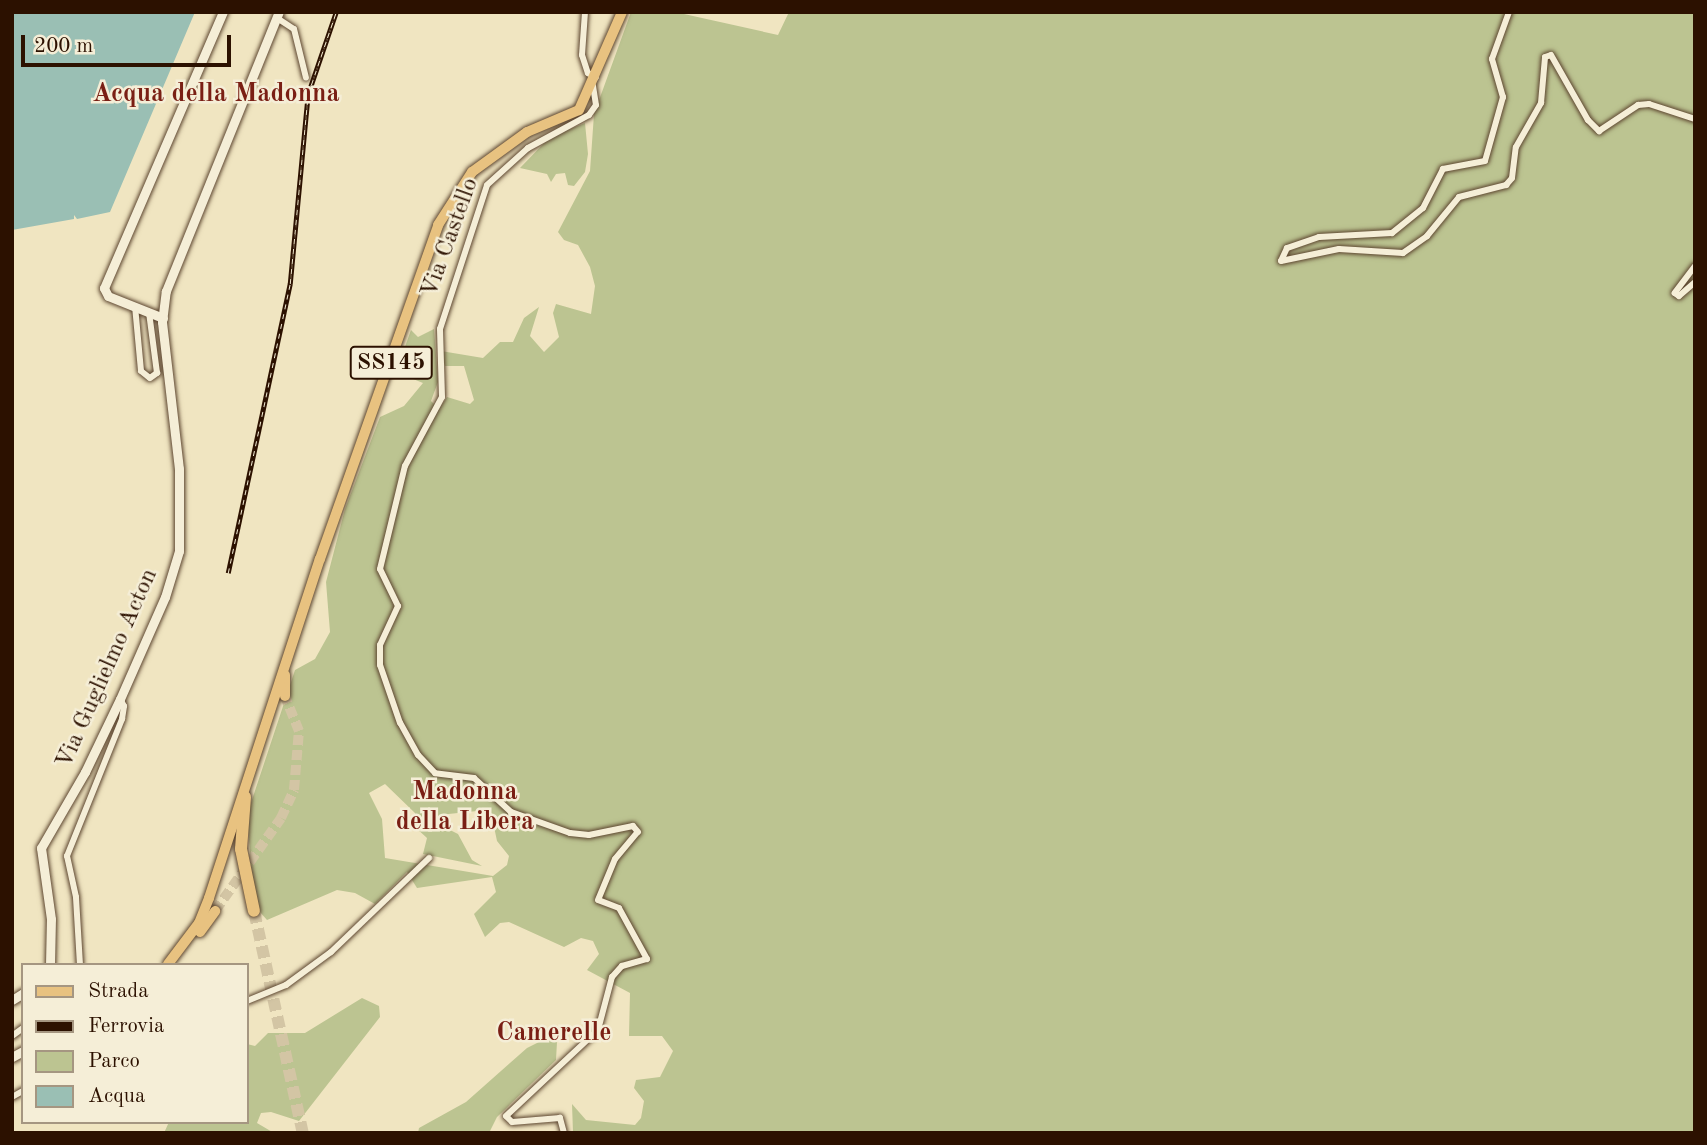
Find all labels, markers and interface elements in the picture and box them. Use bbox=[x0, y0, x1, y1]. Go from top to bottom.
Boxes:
scale bar bbox=[24, 21, 234, 65]
text: 200 m bbox=[34, 36, 93, 57]
district label: Acqua della Madonna bbox=[92, 79, 340, 111]
street label: Via Castello bbox=[416, 174, 486, 302]
road number: SS145 bbox=[349, 344, 433, 382]
street label: Via Guglielmo Acton bbox=[51, 565, 165, 773]
district label: Madonna della Libera bbox=[396, 777, 534, 838]
legend bbox=[21, 963, 248, 1124]
text: Strada bbox=[88, 981, 149, 1002]
text: Ferrovia bbox=[88, 1016, 164, 1037]
district label: Camerelle bbox=[496, 1018, 612, 1050]
text: Parco bbox=[88, 1051, 140, 1072]
text: Acqua bbox=[88, 1086, 145, 1107]

